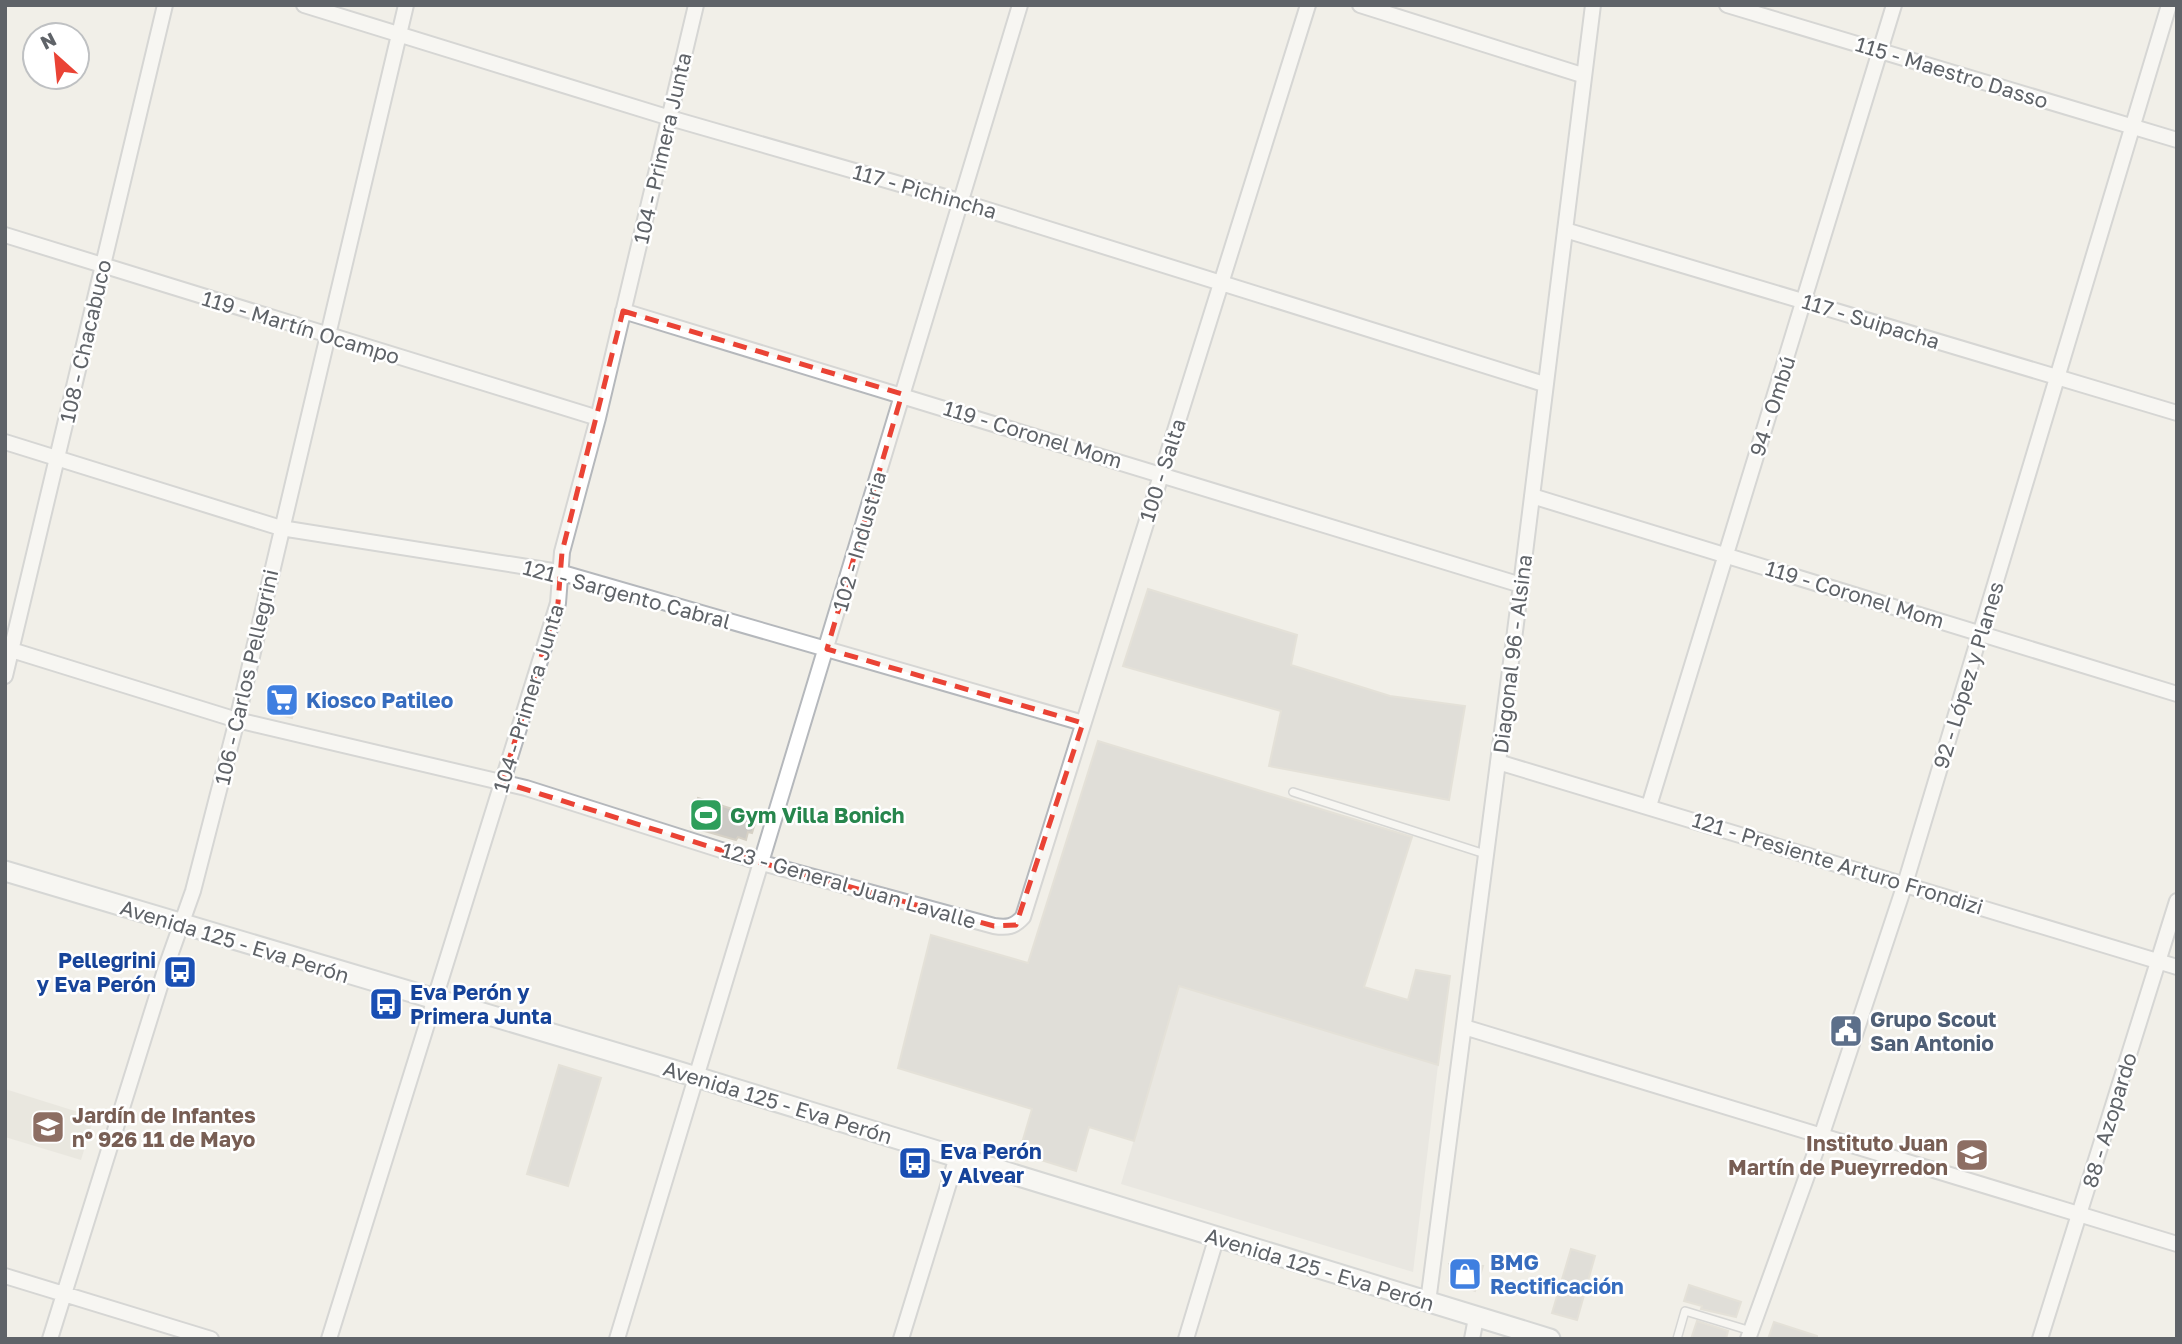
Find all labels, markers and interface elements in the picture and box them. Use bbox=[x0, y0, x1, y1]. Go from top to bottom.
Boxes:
north arrow bbox=[21, 21, 91, 91]
text: N bbox=[36, 27, 60, 54]
street label: 115 - Maestro Dasso bbox=[1853, 30, 2051, 114]
street label: 104 - Primera Junta bbox=[627, 50, 697, 246]
street label: 117 - Pichincha bbox=[850, 158, 1000, 224]
street label: 108 - Chacabuco bbox=[54, 257, 116, 425]
street label: 119 - Martín Ocampo bbox=[199, 285, 403, 369]
street label: 117 - Suipacha bbox=[1799, 288, 1943, 354]
street label: 94 - Ombú bbox=[1744, 353, 1800, 459]
street label: 119 - Coronel Mom bbox=[941, 394, 1125, 474]
street label: 100 - Salta bbox=[1133, 415, 1191, 525]
street label: 102 - Industria bbox=[827, 468, 891, 614]
street label: Diagonal 96 - Alsina bbox=[1487, 553, 1537, 755]
street label: 121 - Sargento Cabral bbox=[520, 554, 734, 634]
street label: 119 - Coronel Mom bbox=[1763, 554, 1947, 634]
street label: 106 - Carlos Pellegrini bbox=[209, 567, 283, 787]
street label: 92 - López y Planes bbox=[1927, 578, 2009, 772]
street label: 104 - Primera Junta bbox=[487, 601, 569, 795]
supermarket icon: Kiosco Patileo bbox=[263, 681, 301, 719]
place label: Kiosco Patileo bbox=[306, 687, 453, 713]
sports icon: Gym Villa Bonich bbox=[687, 796, 725, 834]
place label: Gym Villa Bonich bbox=[730, 802, 904, 828]
street label: 121 - Presiente Arturo Frondizi bbox=[1689, 806, 1987, 920]
street label: 123 - General Juan Lavalle bbox=[719, 836, 979, 934]
street label: Avenida 125 - Eva Perón bbox=[117, 894, 353, 988]
place label: Pellegrini y Eva Perón bbox=[36, 947, 156, 997]
bus stop icon: Pellegrini y Eva Perón bbox=[161, 953, 199, 991]
place label: Eva Perón y Primera Junta bbox=[410, 979, 552, 1029]
bus stop icon: Eva Perón y Primera Junta bbox=[367, 985, 405, 1023]
place label: Grupo Scout San Antonio bbox=[1870, 1006, 1997, 1056]
public building icon: Grupo Scout San Antonio bbox=[1827, 1012, 1865, 1050]
street label: 88 - Azopardo bbox=[2076, 1049, 2142, 1191]
street label: Avenida 125 - Eva Perón bbox=[660, 1055, 896, 1149]
place label: Jardín de Infantes nº 926 11 de Mayo bbox=[72, 1102, 256, 1152]
school or university icon: Jardín de Infantes nº 926 11 de Mayo bbox=[29, 1108, 67, 1146]
place label: Instituto Juan Martín de Pueyrredon bbox=[1728, 1130, 1948, 1180]
school or university icon: Instituto Juan Martín de Pueyrredon bbox=[1953, 1136, 1991, 1174]
place label: Eva Perón y Alvear bbox=[940, 1138, 1042, 1188]
bus stop icon: Eva Perón y Alvear bbox=[896, 1144, 934, 1182]
street label: Avenida 125 - Eva Perón bbox=[1202, 1222, 1438, 1316]
place label: BMG Rectificación bbox=[1490, 1249, 1624, 1299]
shop icon: BMG Rectificación bbox=[1446, 1255, 1484, 1293]

